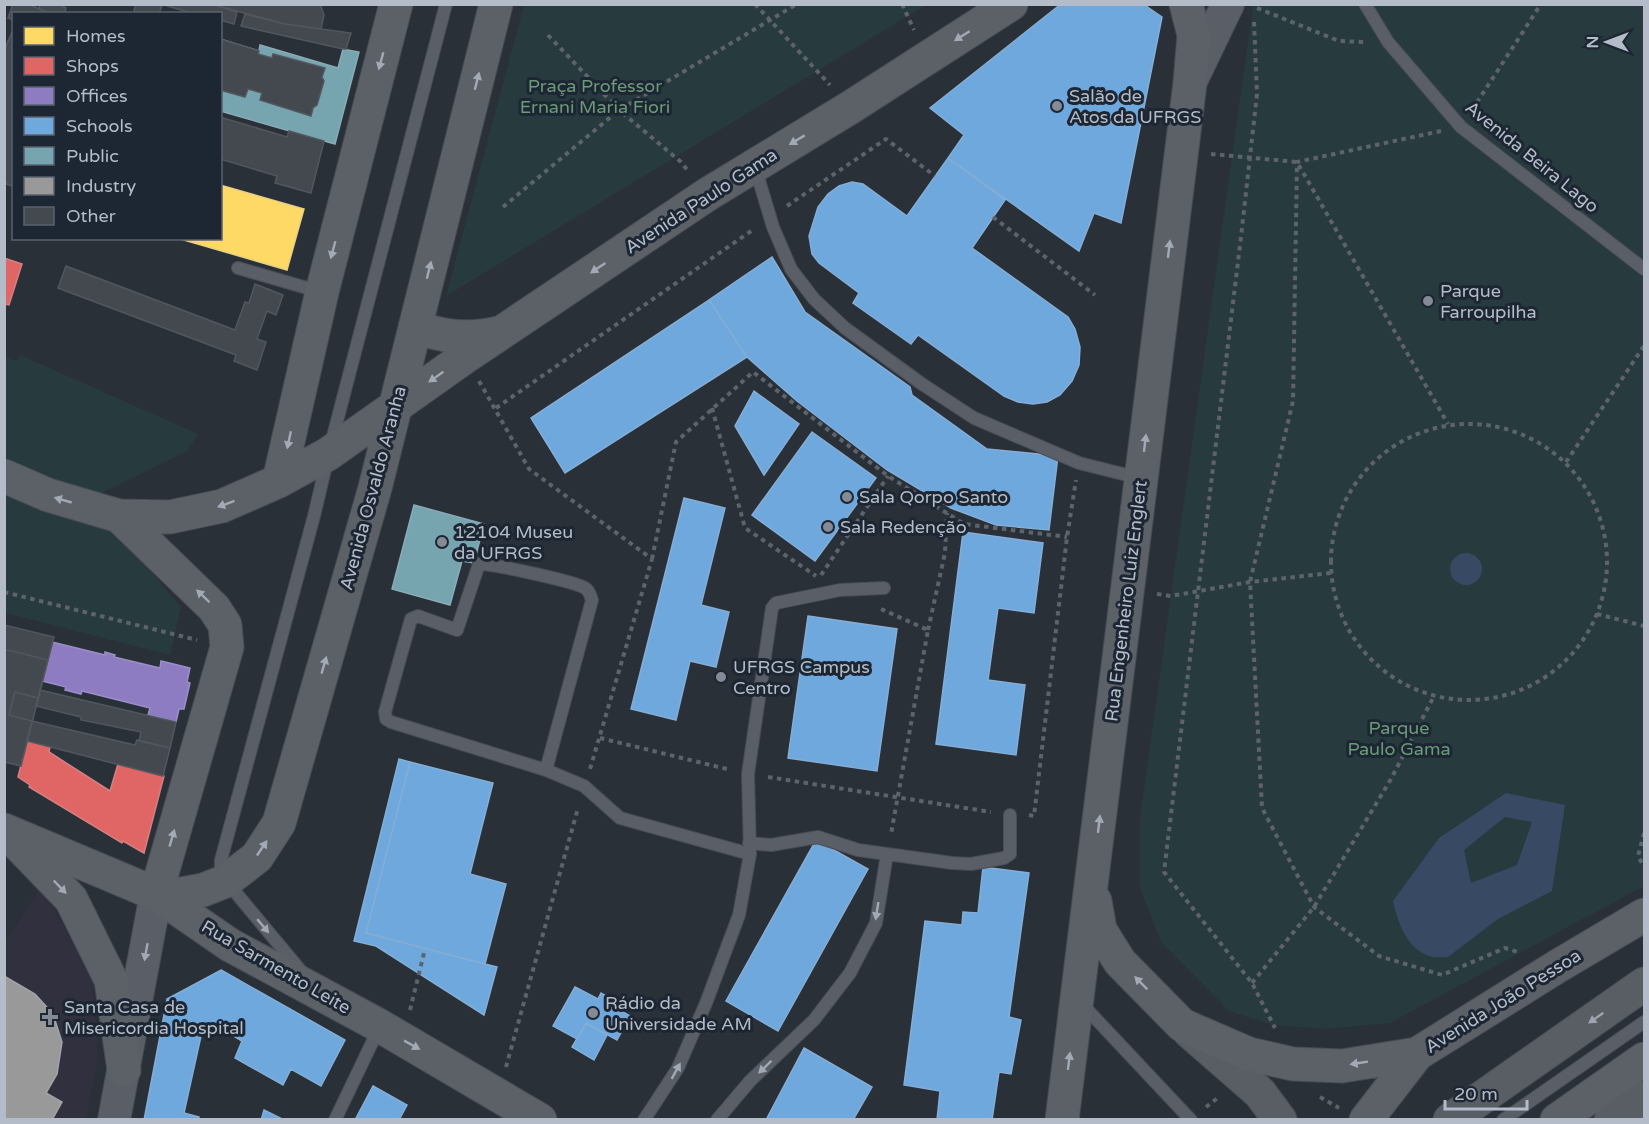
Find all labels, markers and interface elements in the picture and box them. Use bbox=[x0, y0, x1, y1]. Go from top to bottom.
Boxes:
legend bbox=[12, 12, 222, 240]
north arrow bbox=[1577, 12, 1637, 72]
text: Homes bbox=[66, 25, 126, 47]
one-way arrow bbox=[954, 30, 970, 41]
text: N bbox=[1583, 36, 1603, 48]
one-way arrow bbox=[376, 52, 386, 70]
text: Shops bbox=[66, 55, 119, 77]
one-way arrow bbox=[473, 72, 482, 90]
park label: Praça Professor Ernani Maria Fiori bbox=[520, 75, 670, 118]
text: Offices bbox=[66, 85, 128, 107]
place label: Salão de Atos da UFRGS bbox=[1069, 85, 1201, 128]
street label: Avenida Beira Lago bbox=[1461, 96, 1603, 218]
marker: Salão de Atos da UFRGS bbox=[1050, 99, 1064, 113]
text: Schools bbox=[66, 115, 133, 137]
one-way arrow bbox=[789, 134, 805, 145]
street label: Avenida Paulo Gama bbox=[621, 144, 781, 258]
text: Public bbox=[66, 145, 119, 167]
text: Industry bbox=[66, 175, 137, 197]
text: Other bbox=[66, 205, 116, 227]
one-way arrow bbox=[1164, 239, 1173, 258]
one-way arrow bbox=[327, 241, 337, 259]
one-way arrow bbox=[425, 261, 435, 280]
one-way arrow bbox=[590, 262, 606, 273]
place label: Parque Farroupilha bbox=[1440, 280, 1537, 323]
marker: Parque Farroupilha bbox=[1421, 294, 1435, 308]
one-way arrow bbox=[429, 371, 444, 383]
street label: Avenida Osvaldo Aranha bbox=[335, 384, 411, 592]
one-way arrow bbox=[284, 431, 294, 449]
one-way arrow bbox=[1141, 433, 1150, 452]
street label: Rua Engenheiro Luiz Englert bbox=[1100, 479, 1152, 723]
place label: Sala Qorpo Santo bbox=[859, 486, 1008, 508]
marker: Sala Qorpo Santo bbox=[840, 490, 854, 504]
one-way arrow bbox=[54, 495, 72, 504]
one-way arrow bbox=[216, 499, 234, 509]
place label: Sala Redenção bbox=[840, 516, 967, 538]
marker: Sala Redenção bbox=[821, 520, 835, 534]
place label: 12104 Museu da UFRGS bbox=[454, 521, 573, 564]
marker: 12104 Museu da UFRGS bbox=[435, 535, 449, 549]
one-way arrow bbox=[196, 590, 210, 604]
one-way arrow bbox=[320, 655, 330, 674]
place label: UFRGS Campus Centro bbox=[733, 656, 870, 699]
marker: UFRGS Campus Centro bbox=[714, 670, 728, 684]
park label: Parque Paulo Gama bbox=[1347, 717, 1451, 760]
one-way arrow bbox=[1094, 814, 1104, 833]
one-way arrow bbox=[168, 829, 177, 847]
one-way arrow bbox=[257, 840, 268, 856]
one-way arrow bbox=[53, 880, 67, 895]
one-way arrow bbox=[873, 902, 882, 921]
street label: Rua Sarmento Leite bbox=[198, 915, 354, 1019]
one-way arrow bbox=[257, 918, 270, 934]
one-way arrow bbox=[141, 942, 150, 961]
street label: Avenida João Pessoa bbox=[1421, 944, 1585, 1058]
one-way arrow bbox=[1134, 976, 1148, 991]
place label: Rádio da Universidade AM bbox=[605, 992, 752, 1035]
place label: Santa Casa de Misericordia Hospital bbox=[64, 996, 244, 1039]
marker: Rádio da Universidade AM bbox=[586, 1006, 600, 1020]
marker: Santa Casa de Misericordia Hospital bbox=[41, 1008, 59, 1026]
one-way arrow bbox=[1589, 1012, 1605, 1024]
one-way arrow bbox=[404, 1040, 420, 1051]
one-way arrow bbox=[1065, 1052, 1074, 1071]
one-way arrow bbox=[1350, 1059, 1369, 1068]
one-way arrow bbox=[758, 1060, 773, 1073]
one-way arrow bbox=[670, 1063, 681, 1079]
scale bar bbox=[1445, 1073, 1528, 1111]
text: 20 m bbox=[1454, 1083, 1498, 1105]

